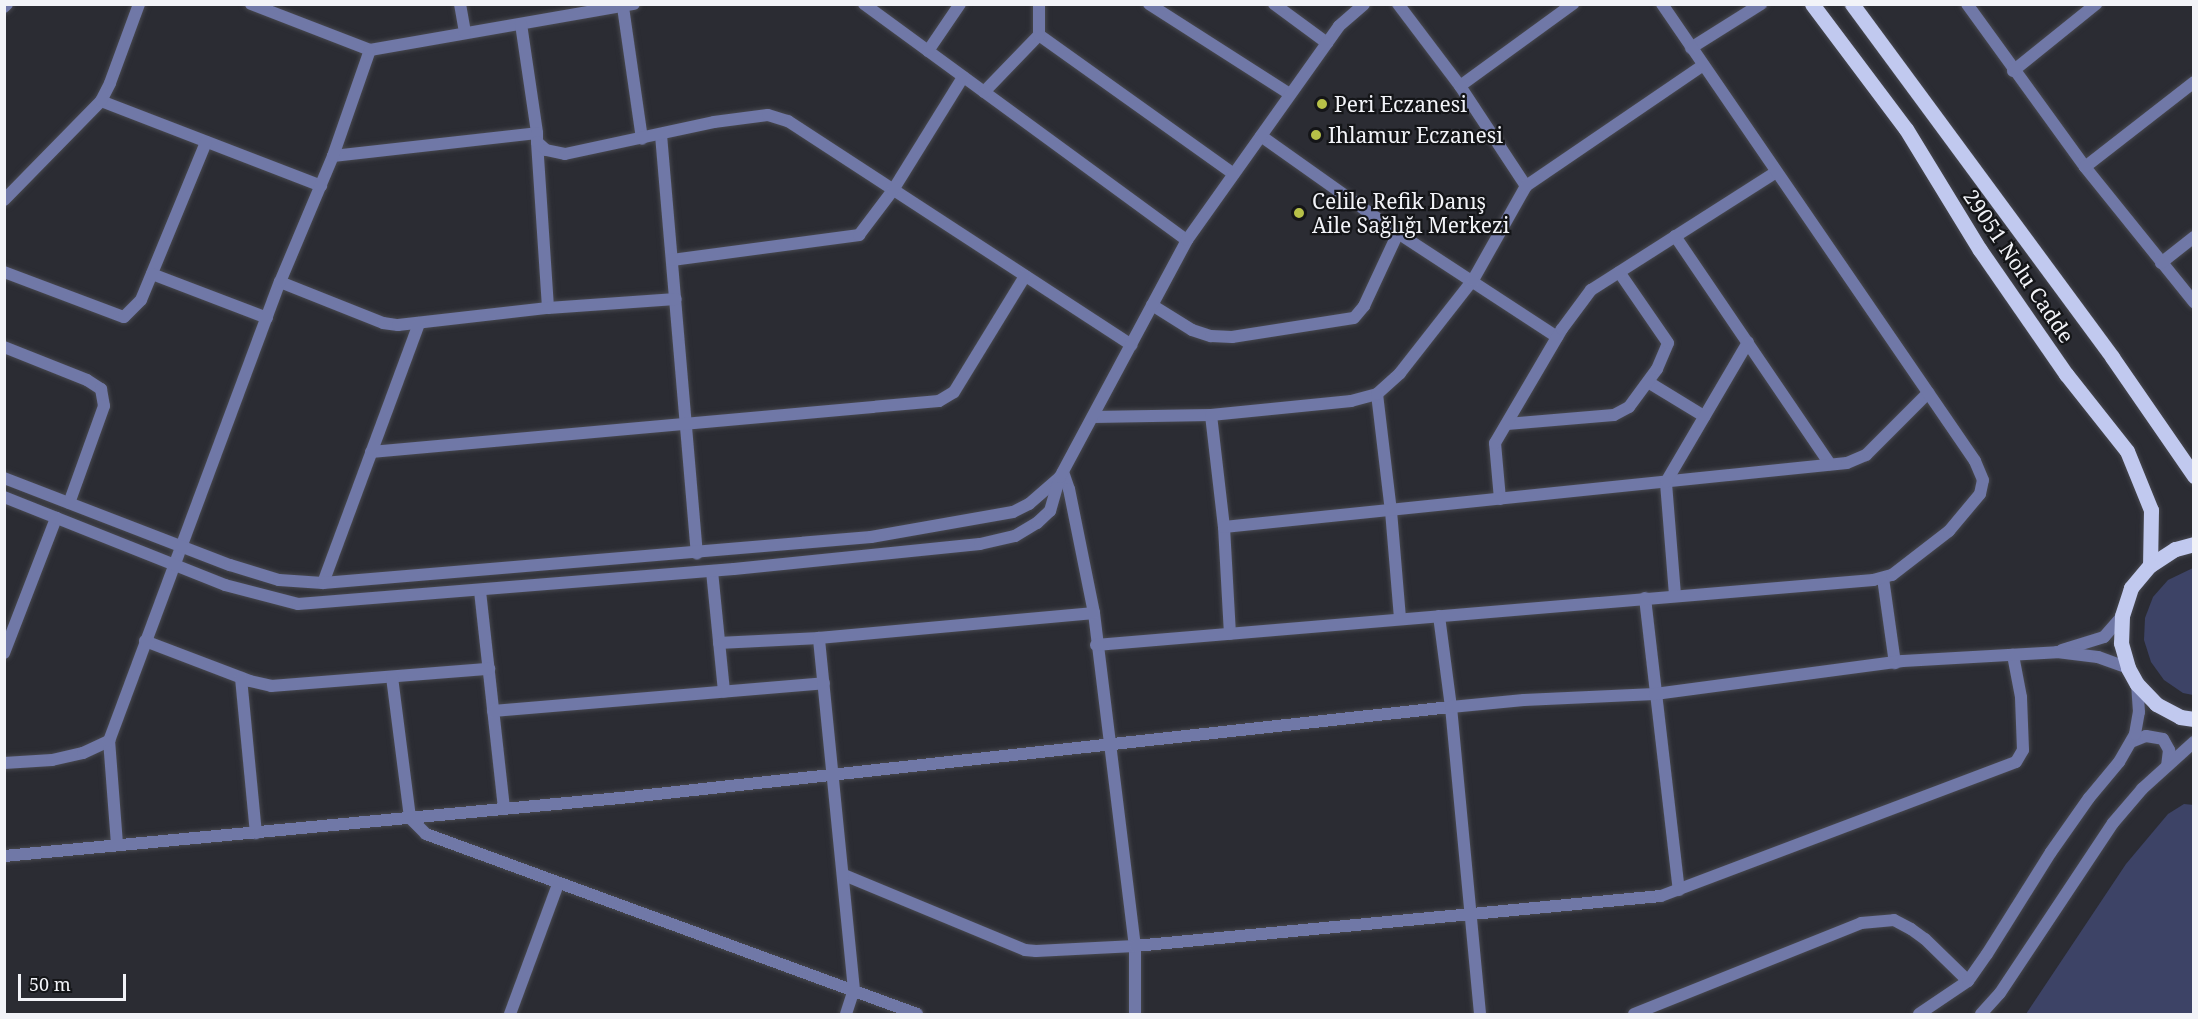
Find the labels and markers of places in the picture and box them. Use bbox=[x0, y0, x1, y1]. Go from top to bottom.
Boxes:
place label: Peri Eczanesi bbox=[1334, 91, 1467, 117]
marker: Peri Eczanesi bbox=[1315, 97, 1329, 111]
place label: Ihlamur Eczanesi bbox=[1328, 122, 1503, 148]
marker: Ihlamur Eczanesi bbox=[1309, 128, 1323, 142]
place label: Celile Refik Danış Aile Sağlığı Merkezi bbox=[1312, 188, 1509, 238]
marker: Celile Refik Danış Aile Sağlığı Merkezi bbox=[1290, 204, 1308, 222]

